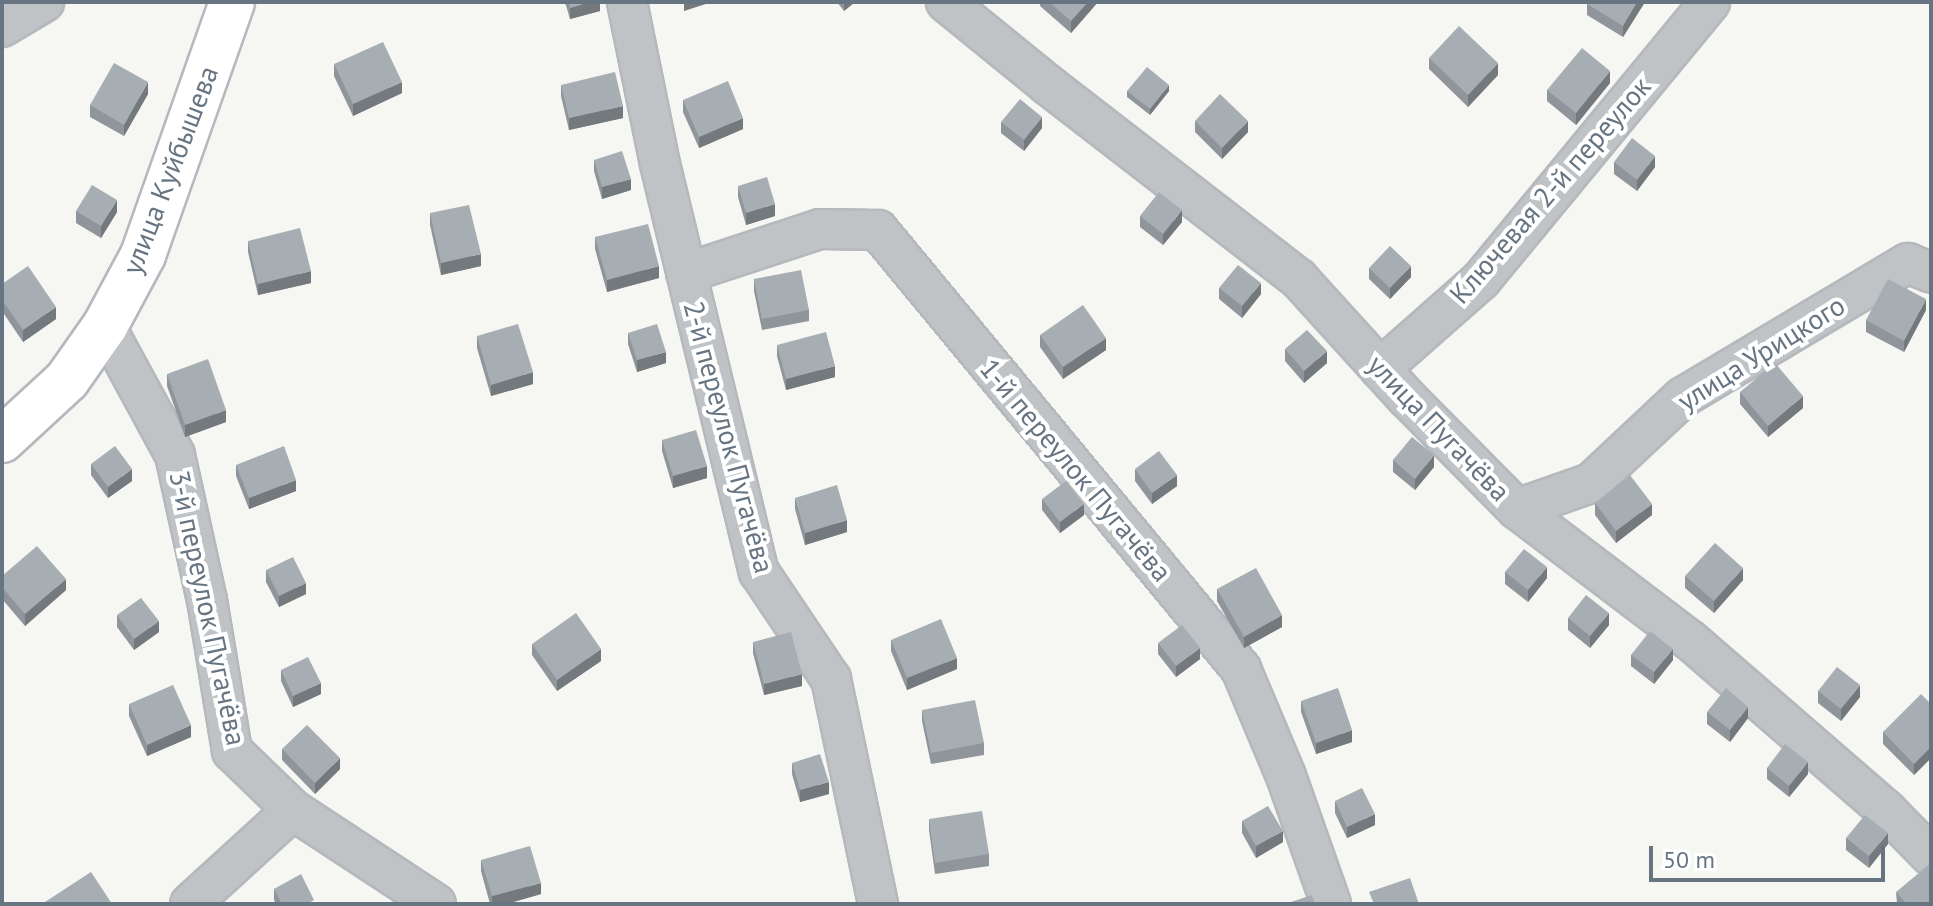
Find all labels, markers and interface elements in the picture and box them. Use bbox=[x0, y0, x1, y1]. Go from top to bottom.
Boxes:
street label: улица Куйбышева bbox=[115, 61, 225, 279]
street label: Ключевая 2-й переулок bbox=[1442, 70, 1658, 310]
street label: улица Урицкого bbox=[1671, 288, 1851, 418]
street label: 2-й переулок Пугачёва bbox=[676, 297, 782, 577]
street label: улица Пугачёва bbox=[1361, 348, 1517, 508]
street label: 1-й переулок Пугачёва bbox=[973, 352, 1179, 588]
street label: 3-й переулок Пугачёва bbox=[162, 467, 254, 749]
scale bar bbox=[1653, 830, 1889, 880]
text: 50 m bbox=[1663, 844, 1715, 875]

